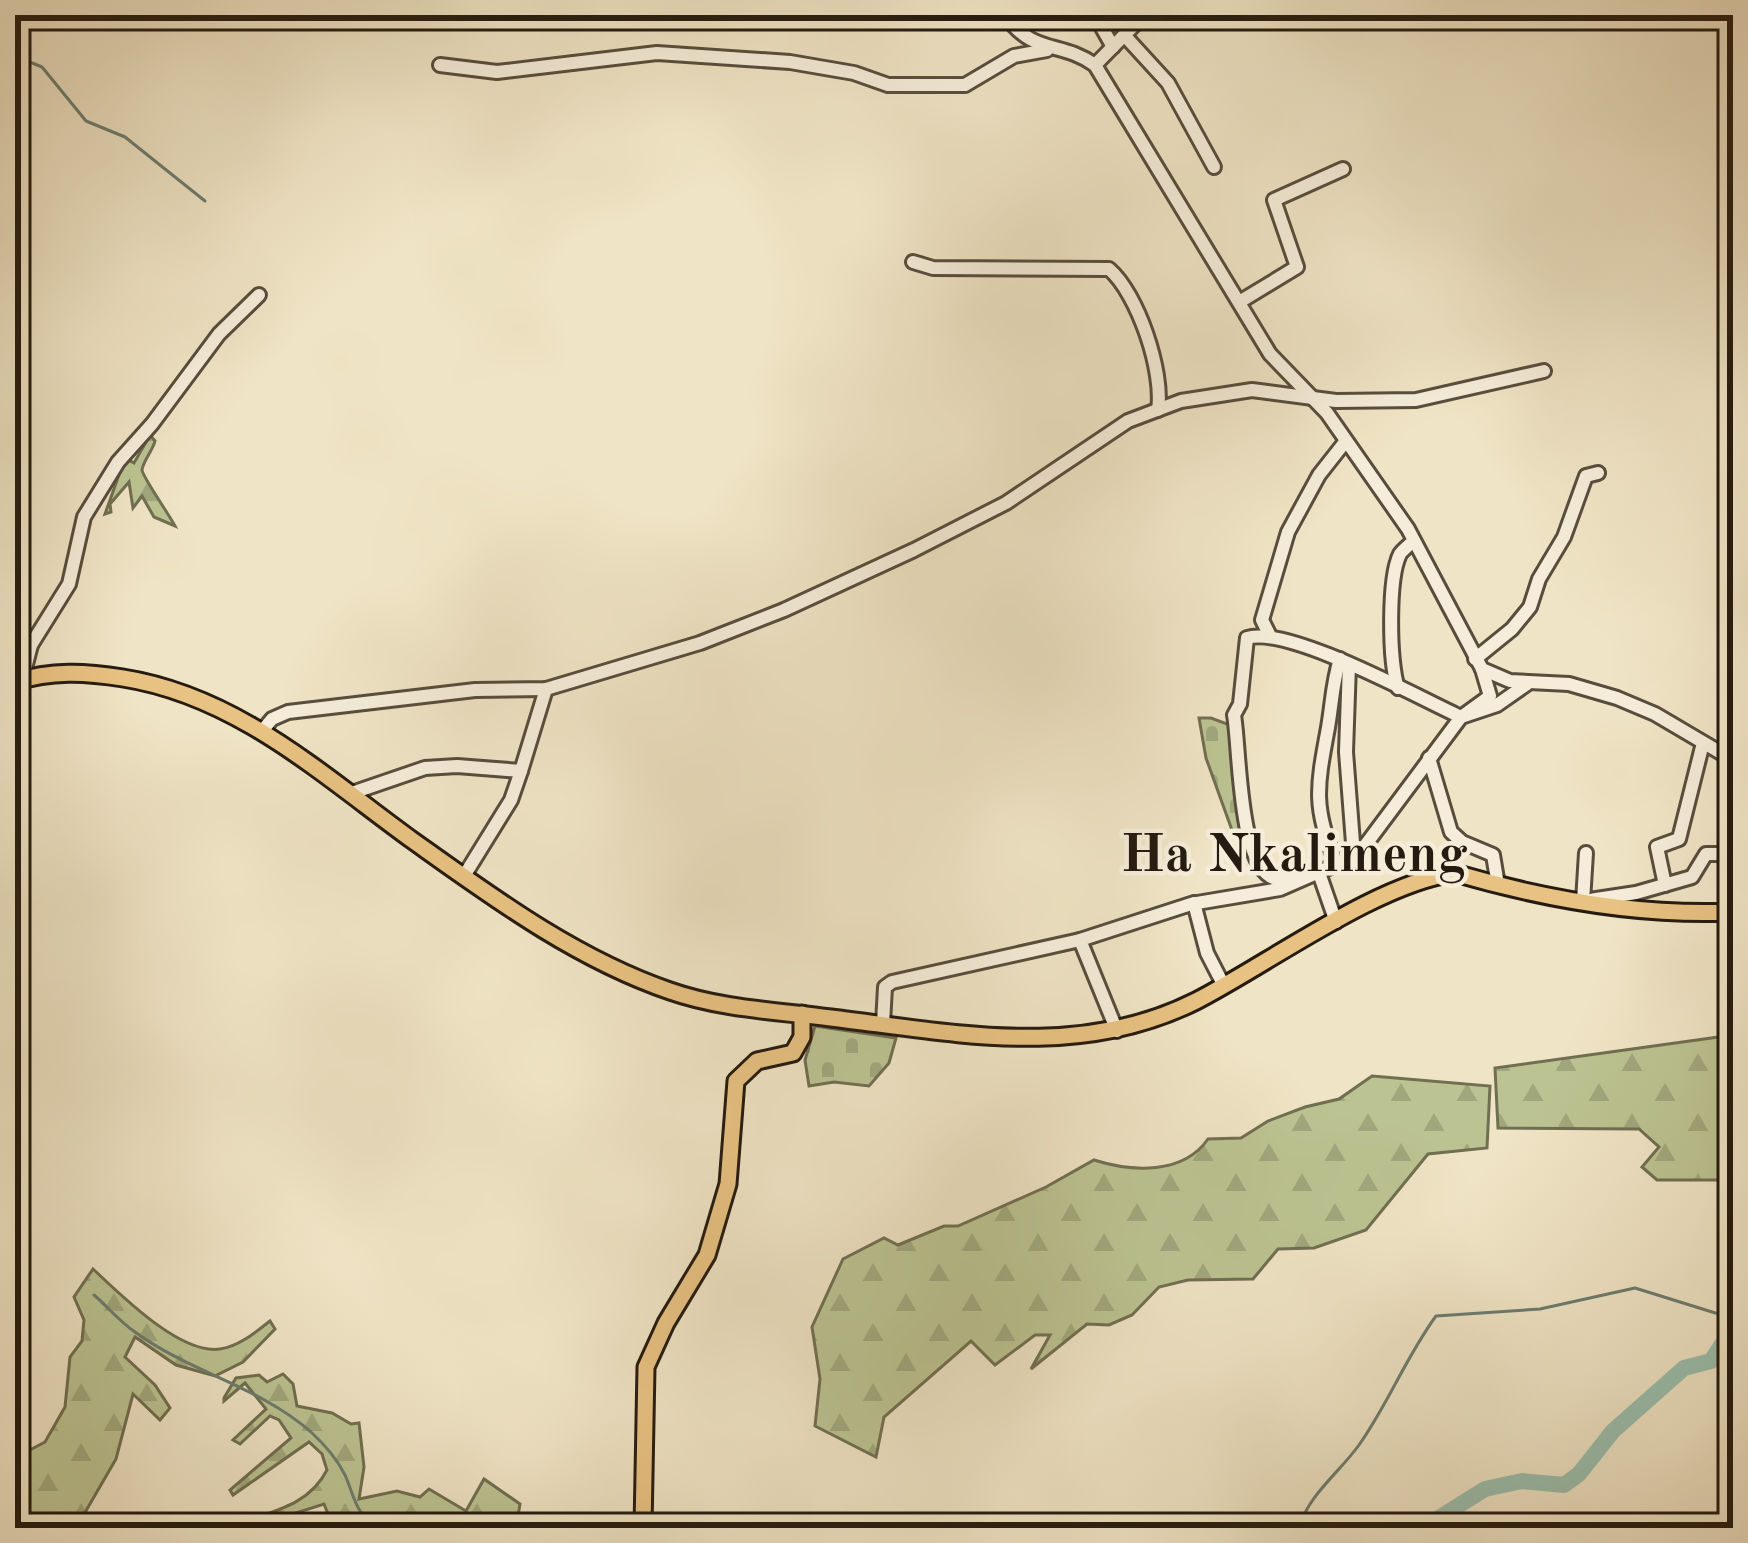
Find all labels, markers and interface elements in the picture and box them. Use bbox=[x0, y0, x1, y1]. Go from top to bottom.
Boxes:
district label: Ha Nkalimeng bbox=[1120, 830, 1468, 884]

